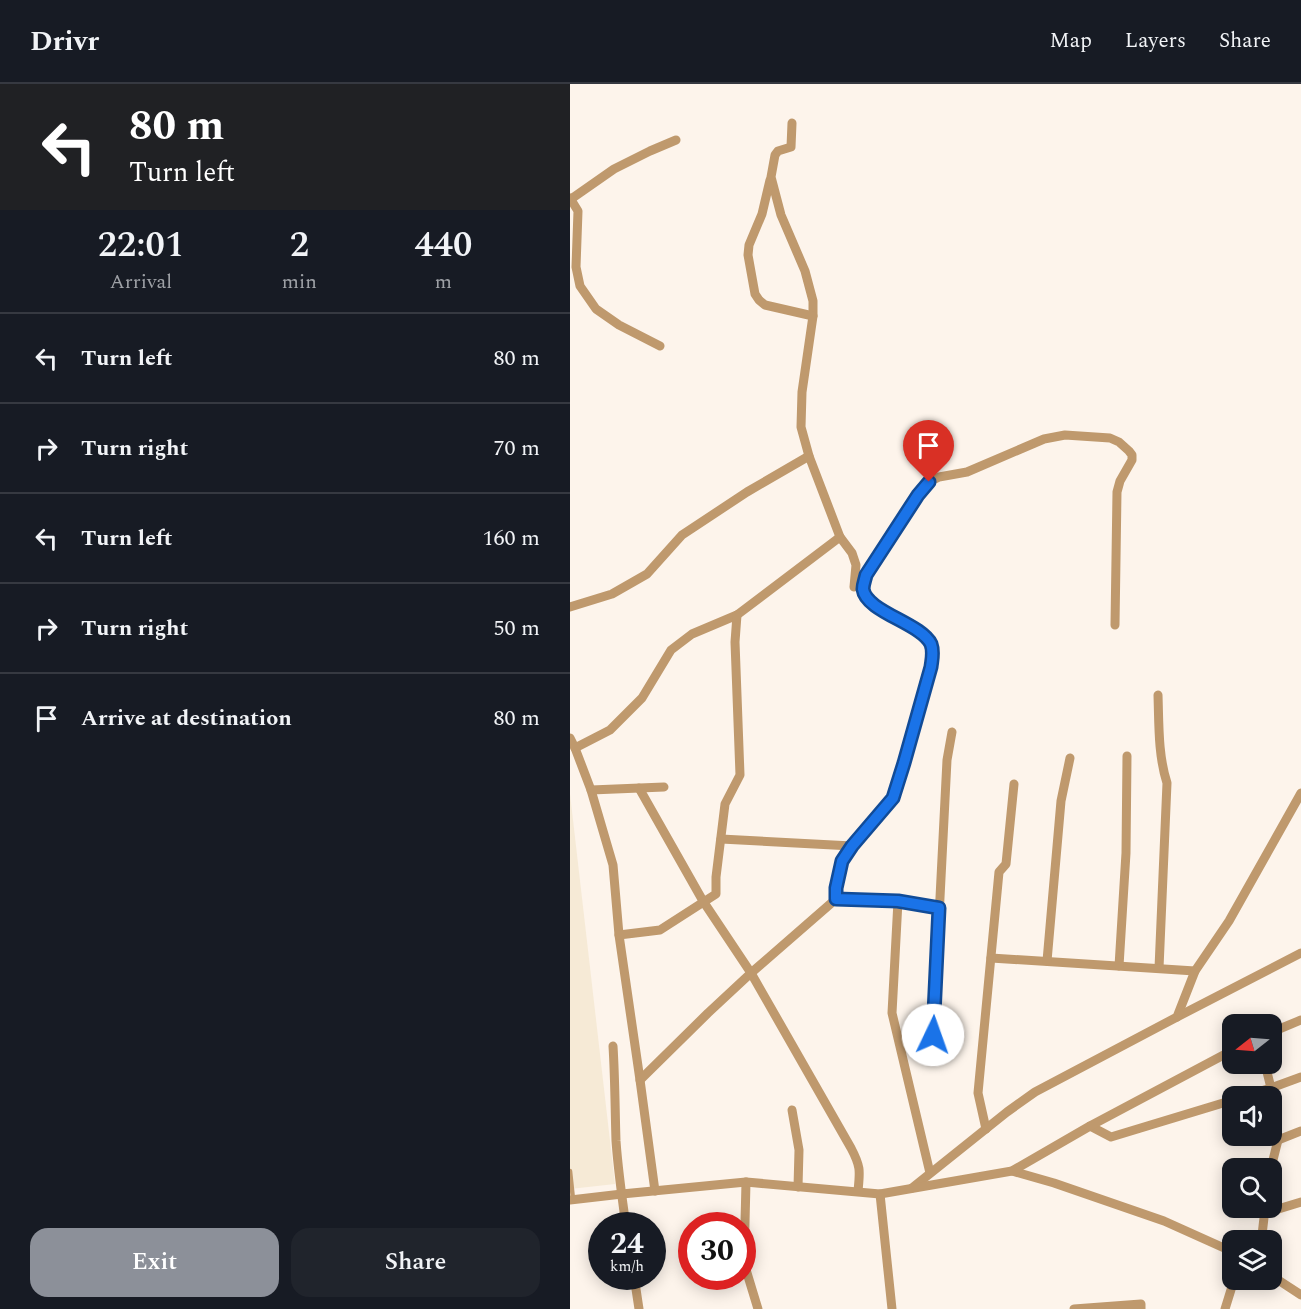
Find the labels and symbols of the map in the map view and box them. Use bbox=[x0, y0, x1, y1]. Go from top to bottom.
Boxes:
pin bbox=[903, 420, 954, 482]
position arrow bbox=[901, 1003, 965, 1067]
north arrow bbox=[1222, 1014, 1282, 1074]
speed limit sign: 30 bbox=[678, 1212, 756, 1290]

